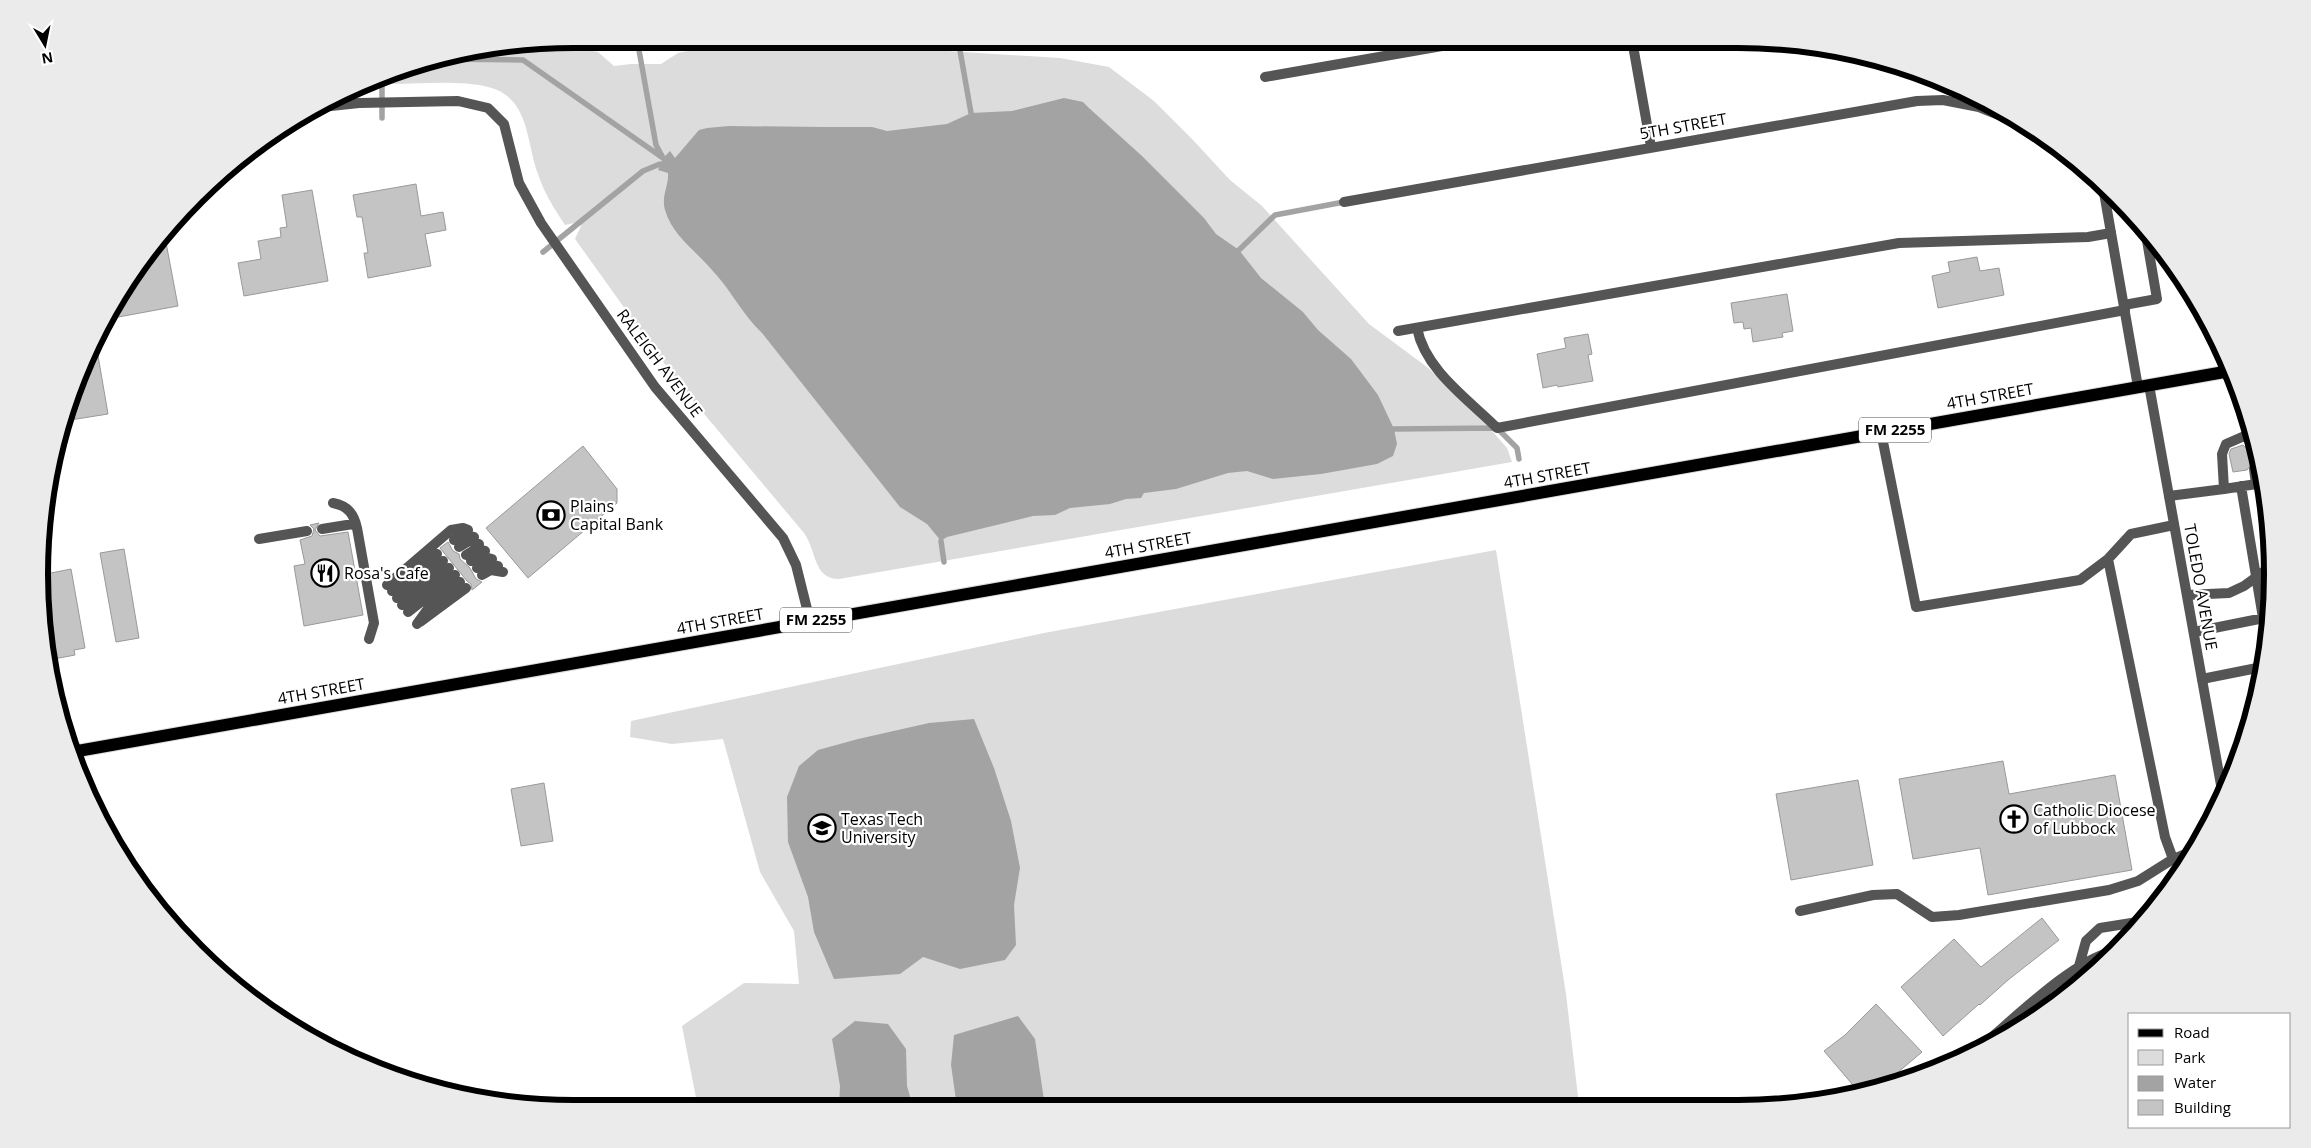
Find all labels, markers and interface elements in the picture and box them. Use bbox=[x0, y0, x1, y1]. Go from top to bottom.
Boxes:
north arrow bbox=[20, 20, 70, 70]
text: N bbox=[40, 48, 55, 69]
street label: 5TH STREET bbox=[1638, 107, 1728, 144]
street label: RALEIGH AVENUE bbox=[612, 304, 708, 422]
street label: 4TH STREET bbox=[1945, 377, 2035, 414]
road number: FM 2255 bbox=[1859, 418, 1931, 442]
street label: 4TH STREET bbox=[1502, 456, 1592, 493]
place label: Plains Capital Bank bbox=[570, 495, 664, 535]
bank icon: Plains Capital Bank bbox=[536, 500, 566, 530]
street label: TOLEDO AVENUE bbox=[2179, 522, 2223, 652]
street label: 4TH STREET bbox=[1103, 526, 1193, 563]
restaurant icon: Rosa's Cafe bbox=[310, 558, 340, 588]
place label: Rosa's Cafe bbox=[344, 562, 429, 584]
street label: 4TH STREET bbox=[675, 602, 765, 639]
road number: FM 2255 bbox=[780, 608, 852, 632]
street label: 4TH STREET bbox=[276, 672, 366, 709]
place label: Catholic Diocese of Lubbock bbox=[2033, 799, 2156, 839]
church icon: Catholic Diocese of Lubbock bbox=[1999, 804, 2029, 834]
place label: Texas Tech University bbox=[841, 808, 923, 848]
school or university icon: Texas Tech University bbox=[807, 813, 837, 843]
legend bbox=[2128, 1013, 2291, 1128]
text: Road bbox=[2174, 1022, 2210, 1042]
text: Park bbox=[2174, 1047, 2205, 1067]
text: Water bbox=[2174, 1072, 2216, 1092]
text: Building bbox=[2174, 1097, 2231, 1117]

